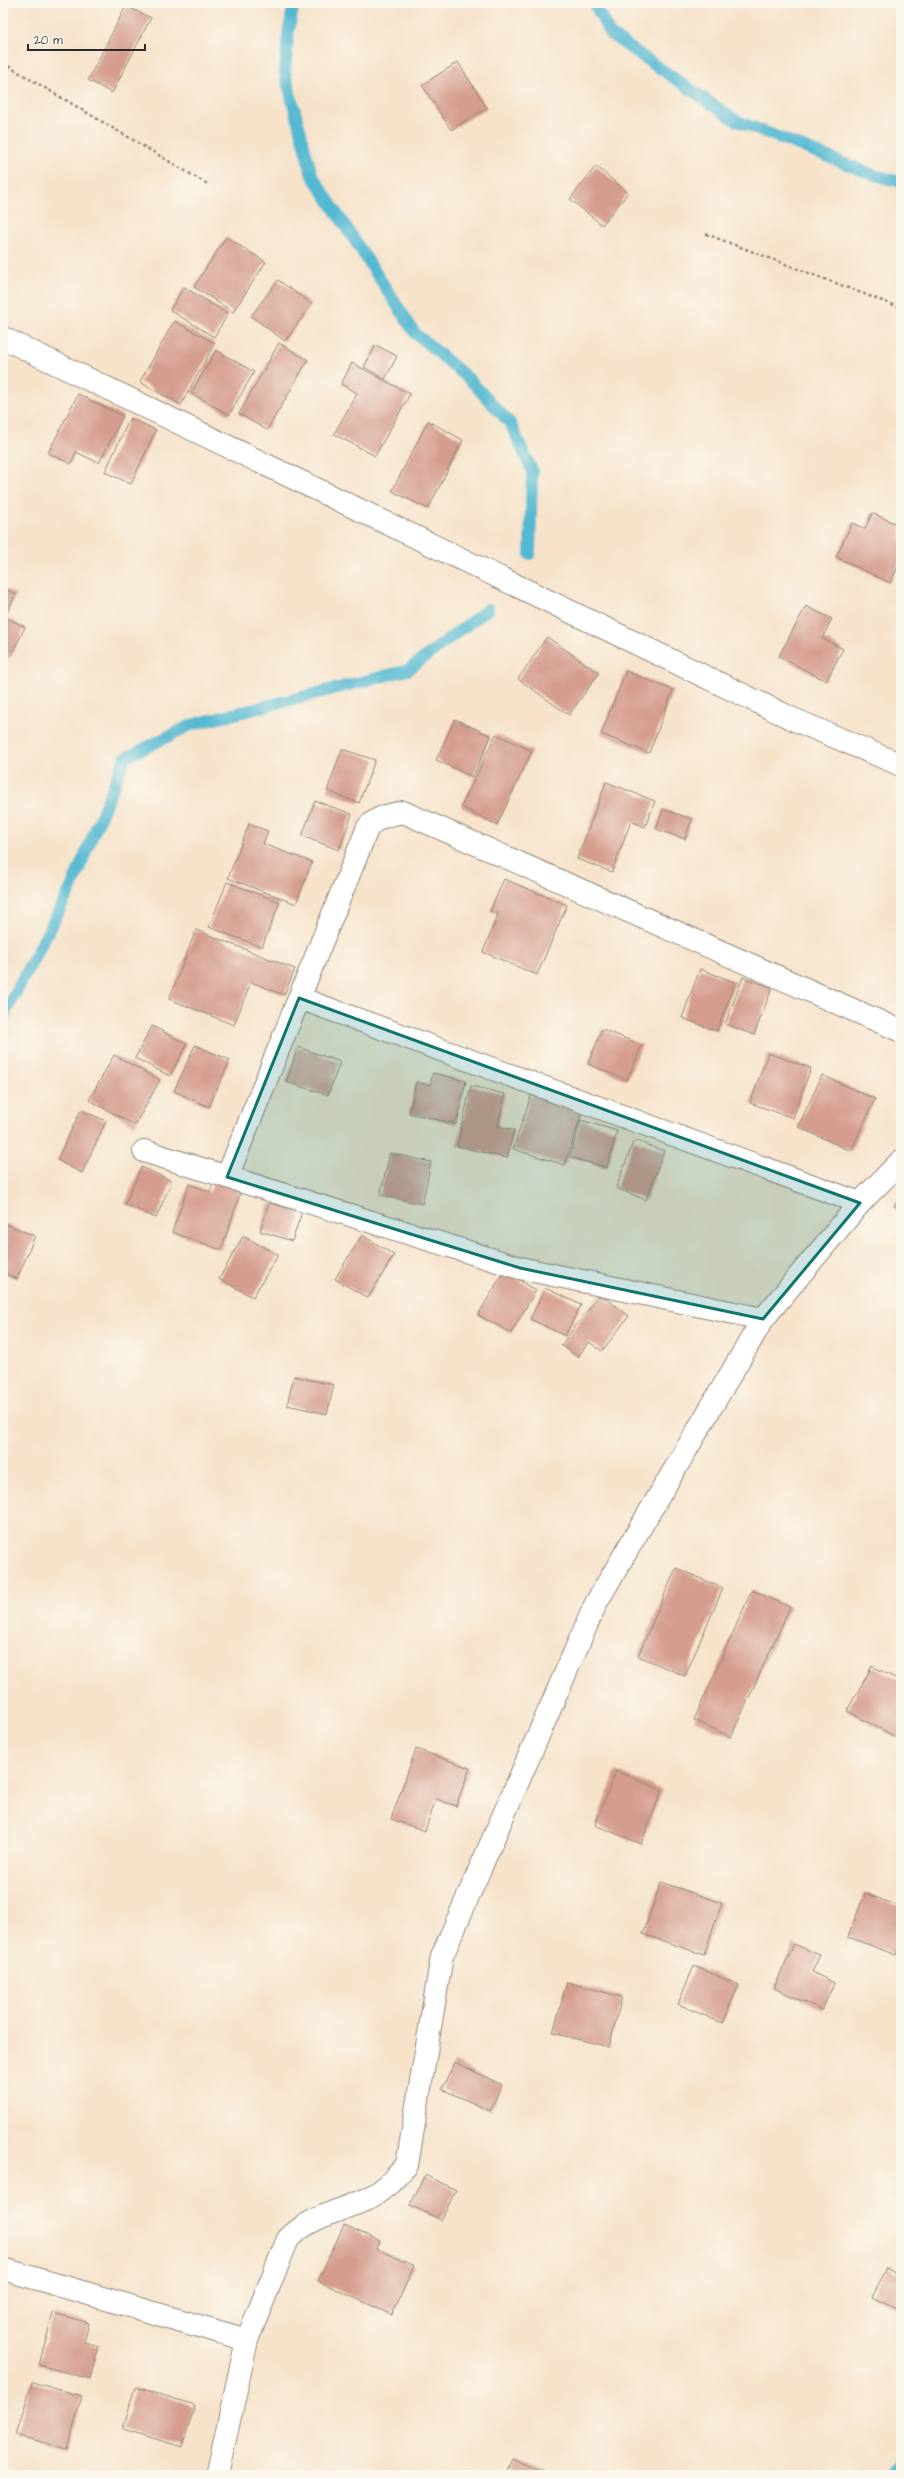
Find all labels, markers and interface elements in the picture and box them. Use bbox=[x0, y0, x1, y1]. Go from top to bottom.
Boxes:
scale bar bbox=[28, 26, 145, 52]
text: 20 m bbox=[34, 32, 63, 49]

